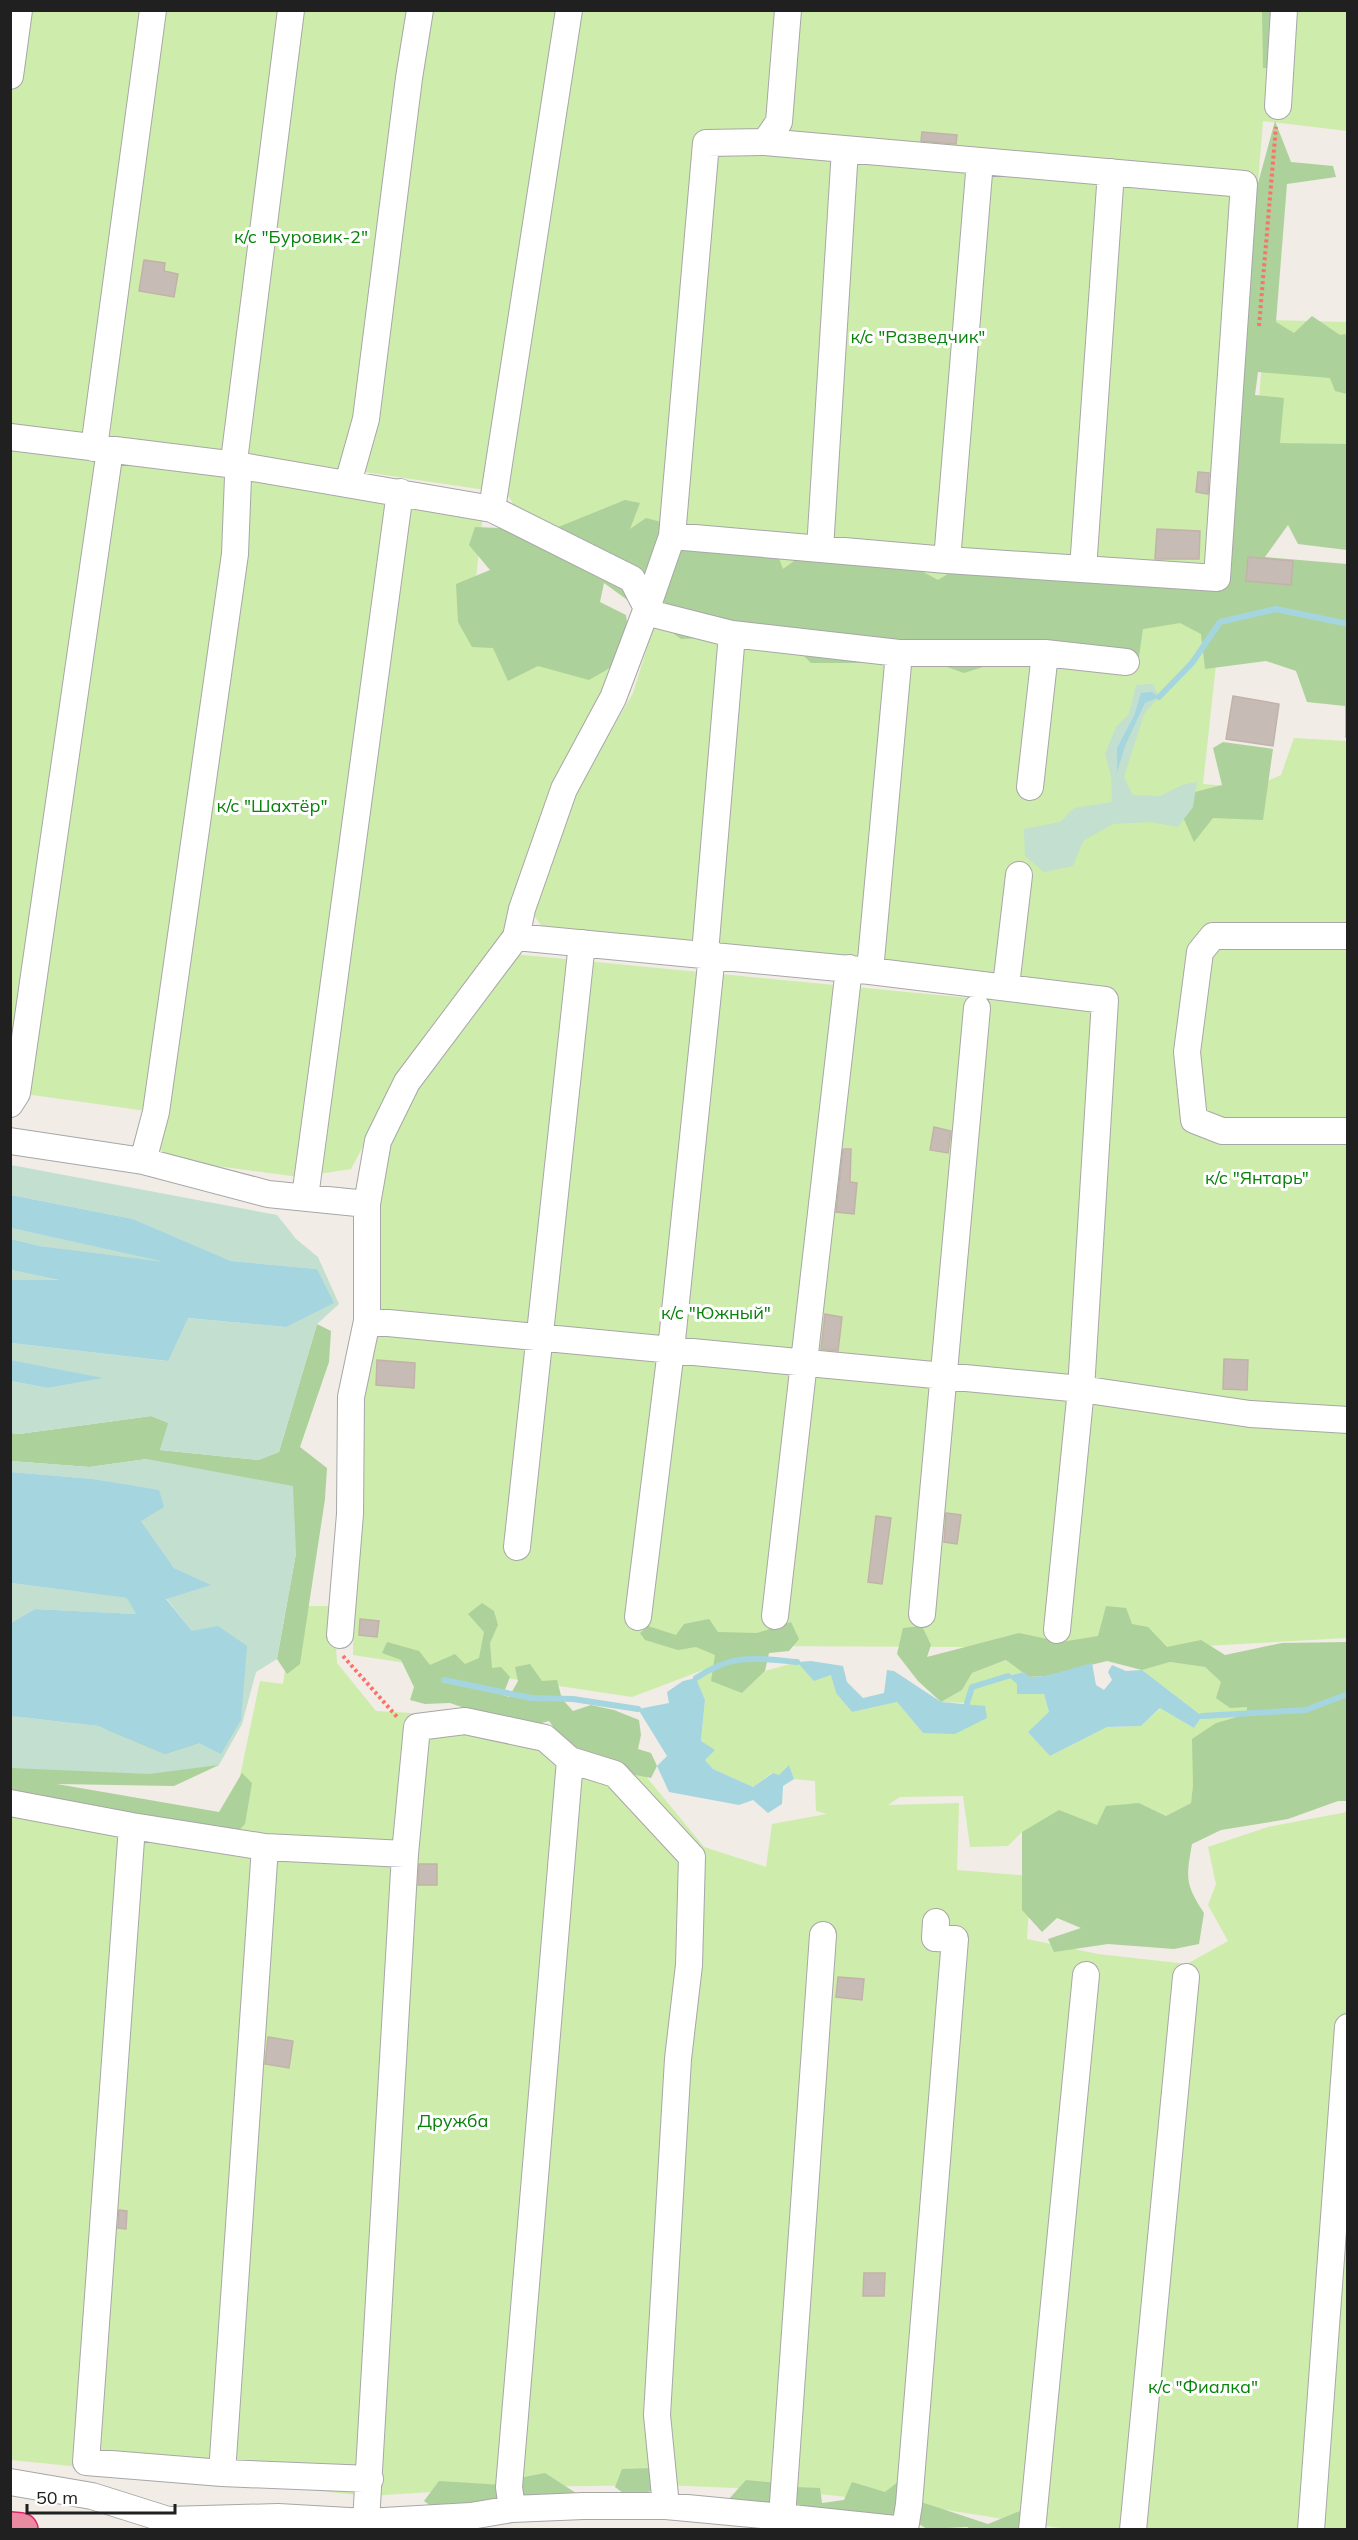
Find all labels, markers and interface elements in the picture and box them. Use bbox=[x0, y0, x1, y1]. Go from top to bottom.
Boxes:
park label: к/с "Буровик-2" bbox=[234, 225, 368, 248]
park label: к/с "Разведчик" bbox=[851, 325, 985, 348]
park label: к/с "Шахтёр" bbox=[216, 794, 328, 817]
park label: к/с "Янтарь" bbox=[1205, 1166, 1309, 1189]
park label: к/с "Южный" bbox=[661, 1301, 771, 1324]
park label: Дружба bbox=[417, 2109, 489, 2132]
park label: к/с "Фиалка" bbox=[1148, 2375, 1258, 2398]
scale bar bbox=[27, 2477, 176, 2515]
text: 50 m bbox=[36, 2486, 78, 2509]

